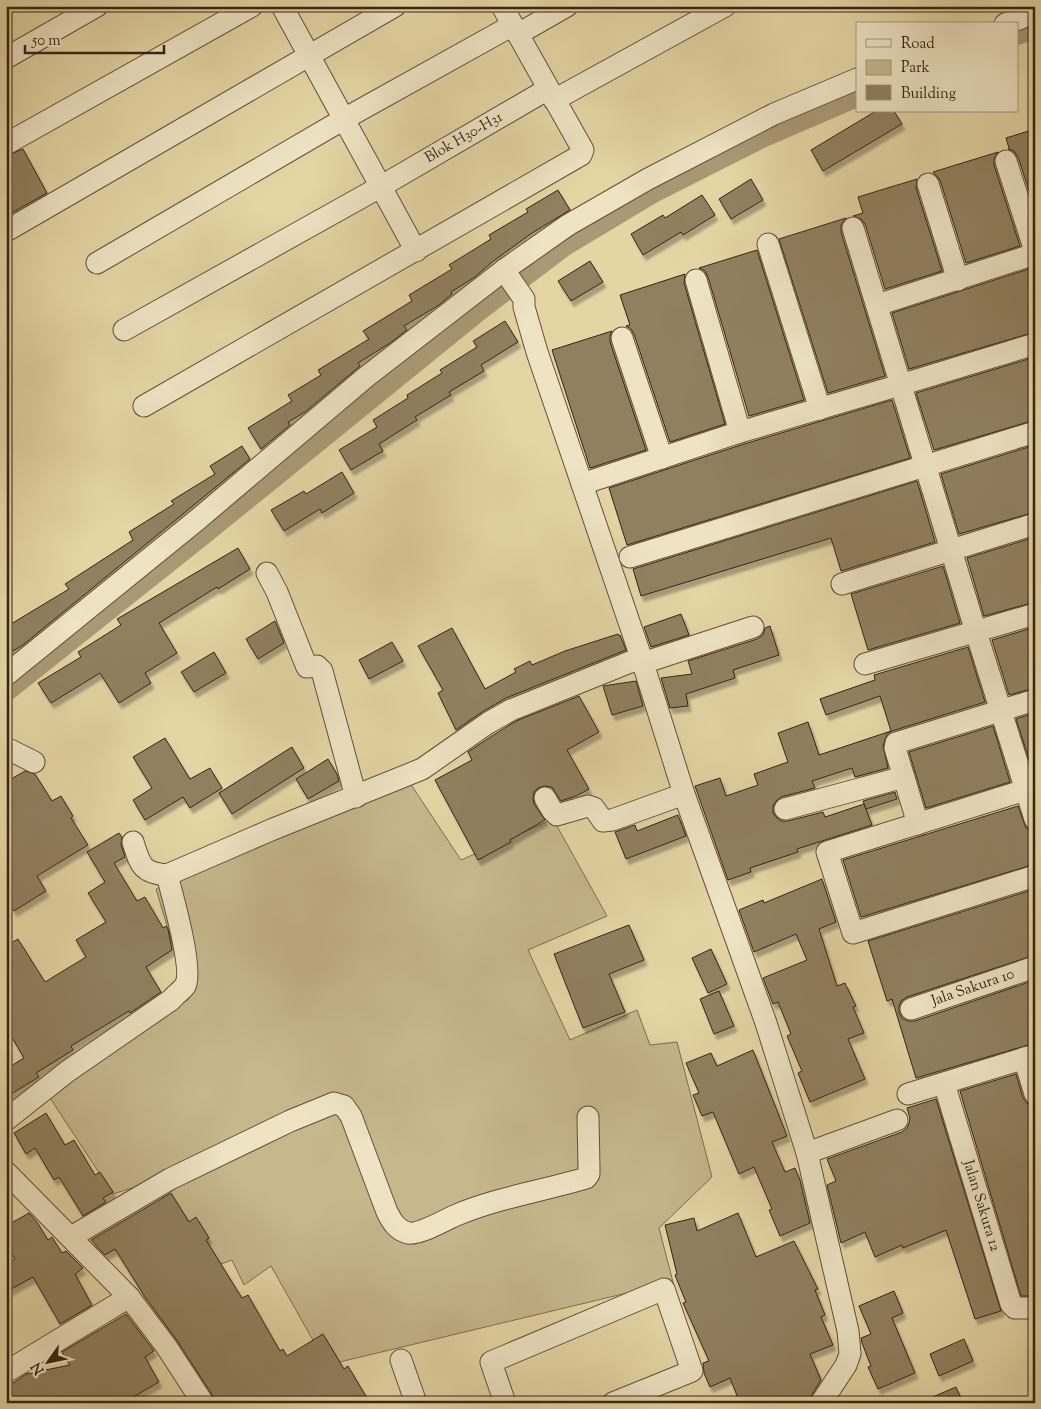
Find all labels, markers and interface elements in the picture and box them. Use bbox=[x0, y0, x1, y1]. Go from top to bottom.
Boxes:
scale bar bbox=[25, 22, 164, 54]
legend bbox=[856, 22, 1018, 112]
text: 50 m bbox=[31, 31, 61, 52]
text: Road bbox=[901, 34, 935, 55]
text: Park bbox=[901, 58, 930, 79]
text: Building bbox=[901, 84, 956, 105]
street label: Blok H30-H31 bbox=[421, 107, 507, 169]
street label: Jala Sakura 10 bbox=[928, 964, 1017, 1012]
street label: Jalan Sakura 12 bbox=[957, 1157, 1005, 1254]
north arrow bbox=[22, 1336, 72, 1386]
text: N bbox=[27, 1358, 50, 1378]

